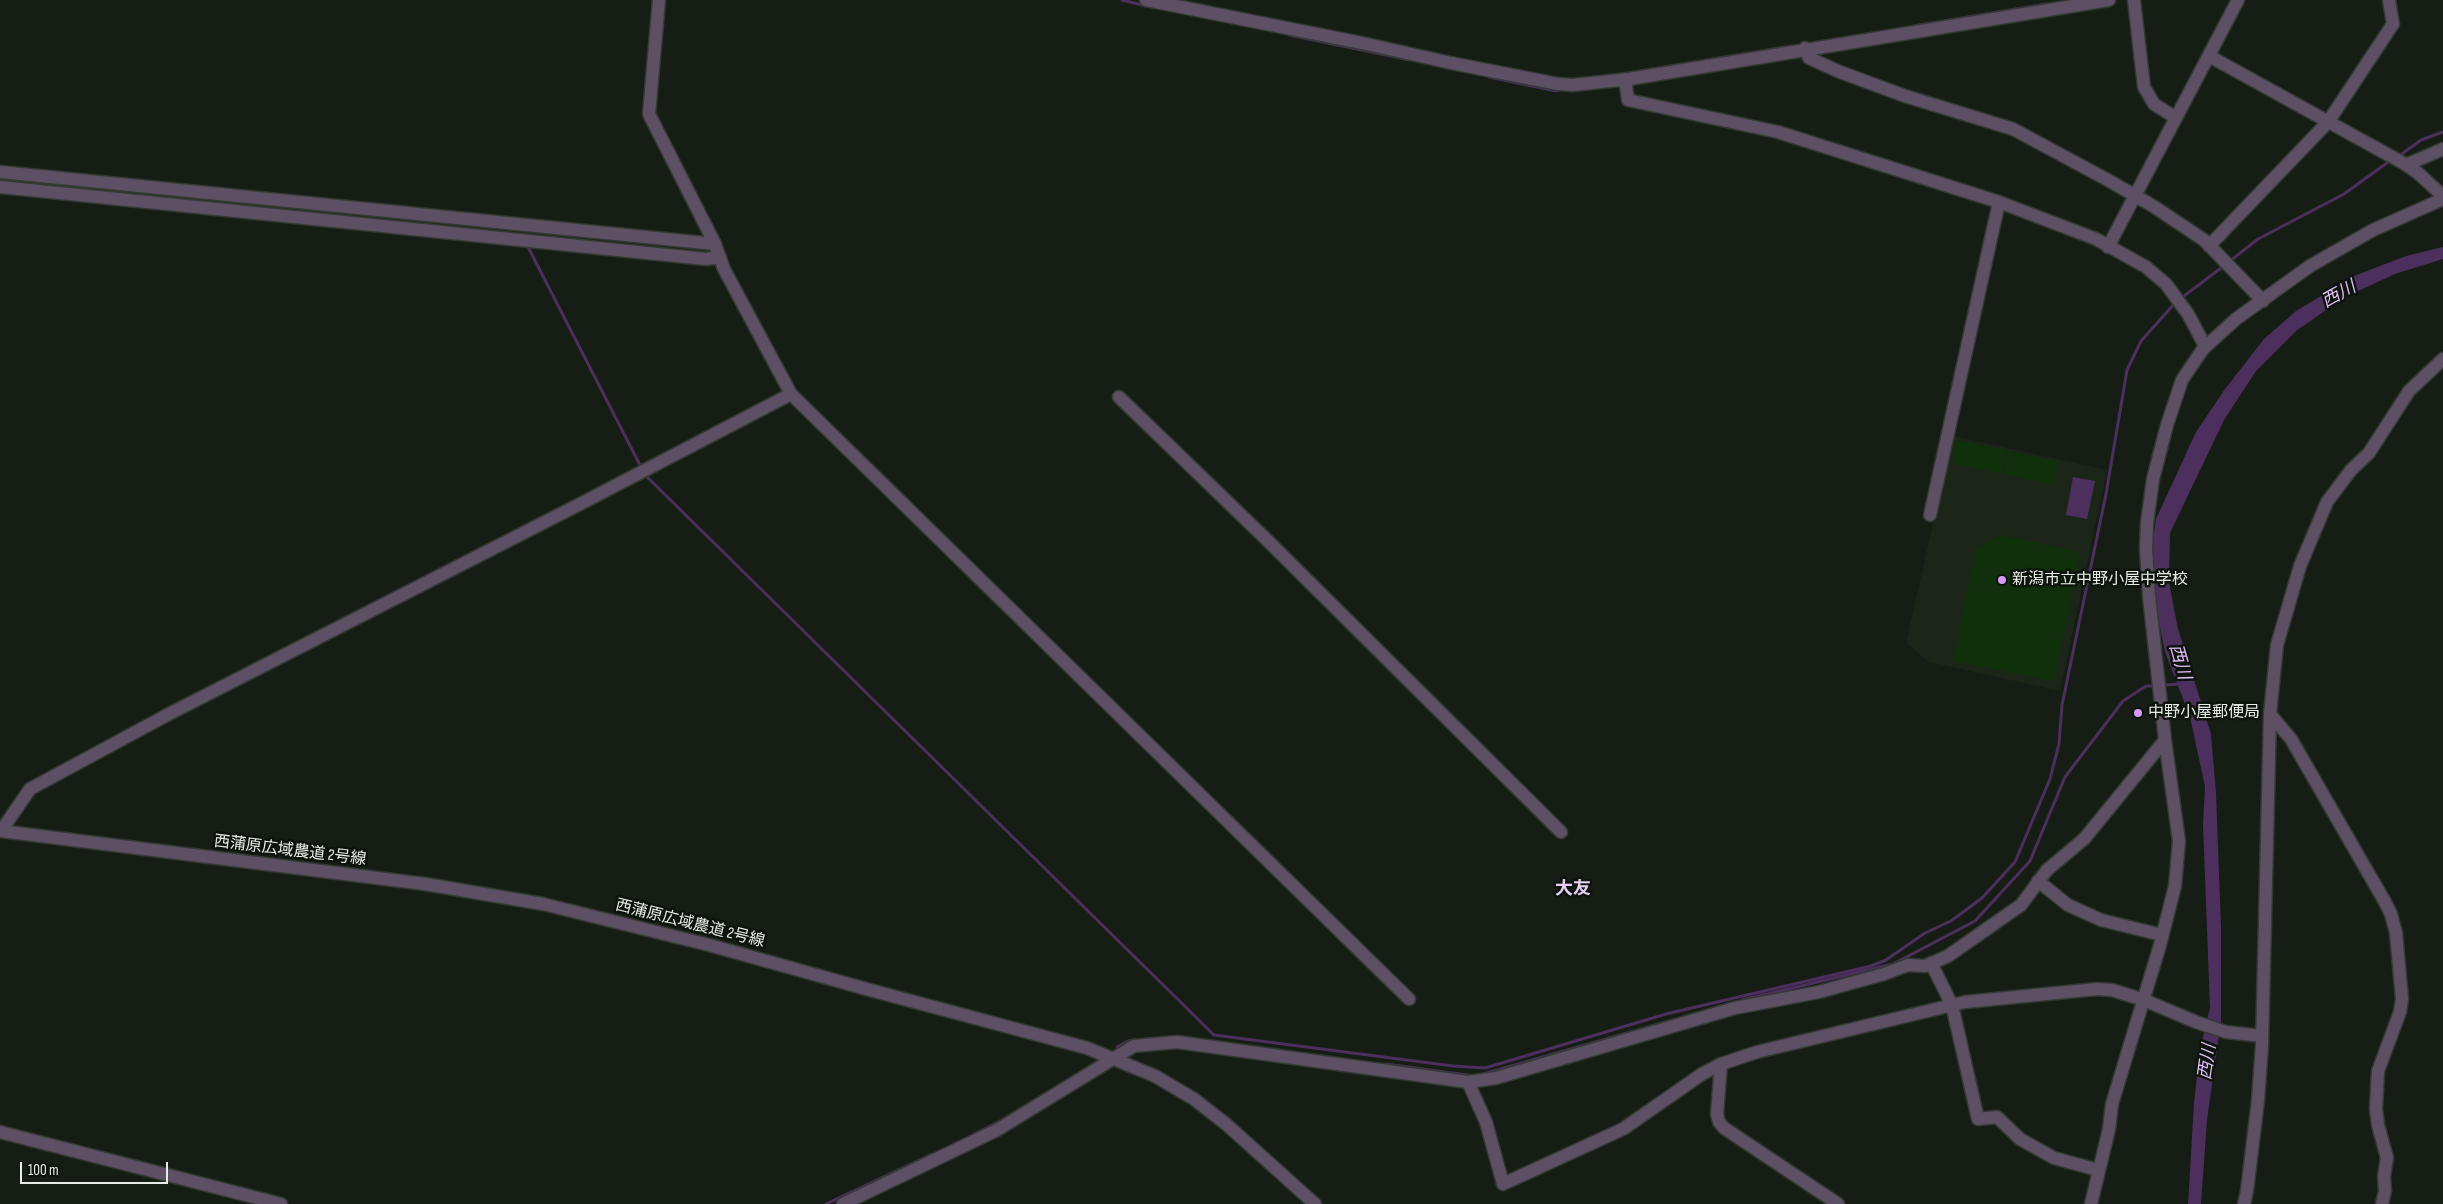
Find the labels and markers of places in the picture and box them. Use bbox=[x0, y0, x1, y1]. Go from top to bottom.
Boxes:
place label: 新潟市立中野小屋中学校 bbox=[2012, 570, 2188, 590]
marker: 新潟市立中野小屋中学校 bbox=[1996, 574, 2008, 586]
place label: 中野小屋郵便局 bbox=[2148, 703, 2260, 723]
marker: 中野小屋郵便局 bbox=[2132, 707, 2144, 719]

